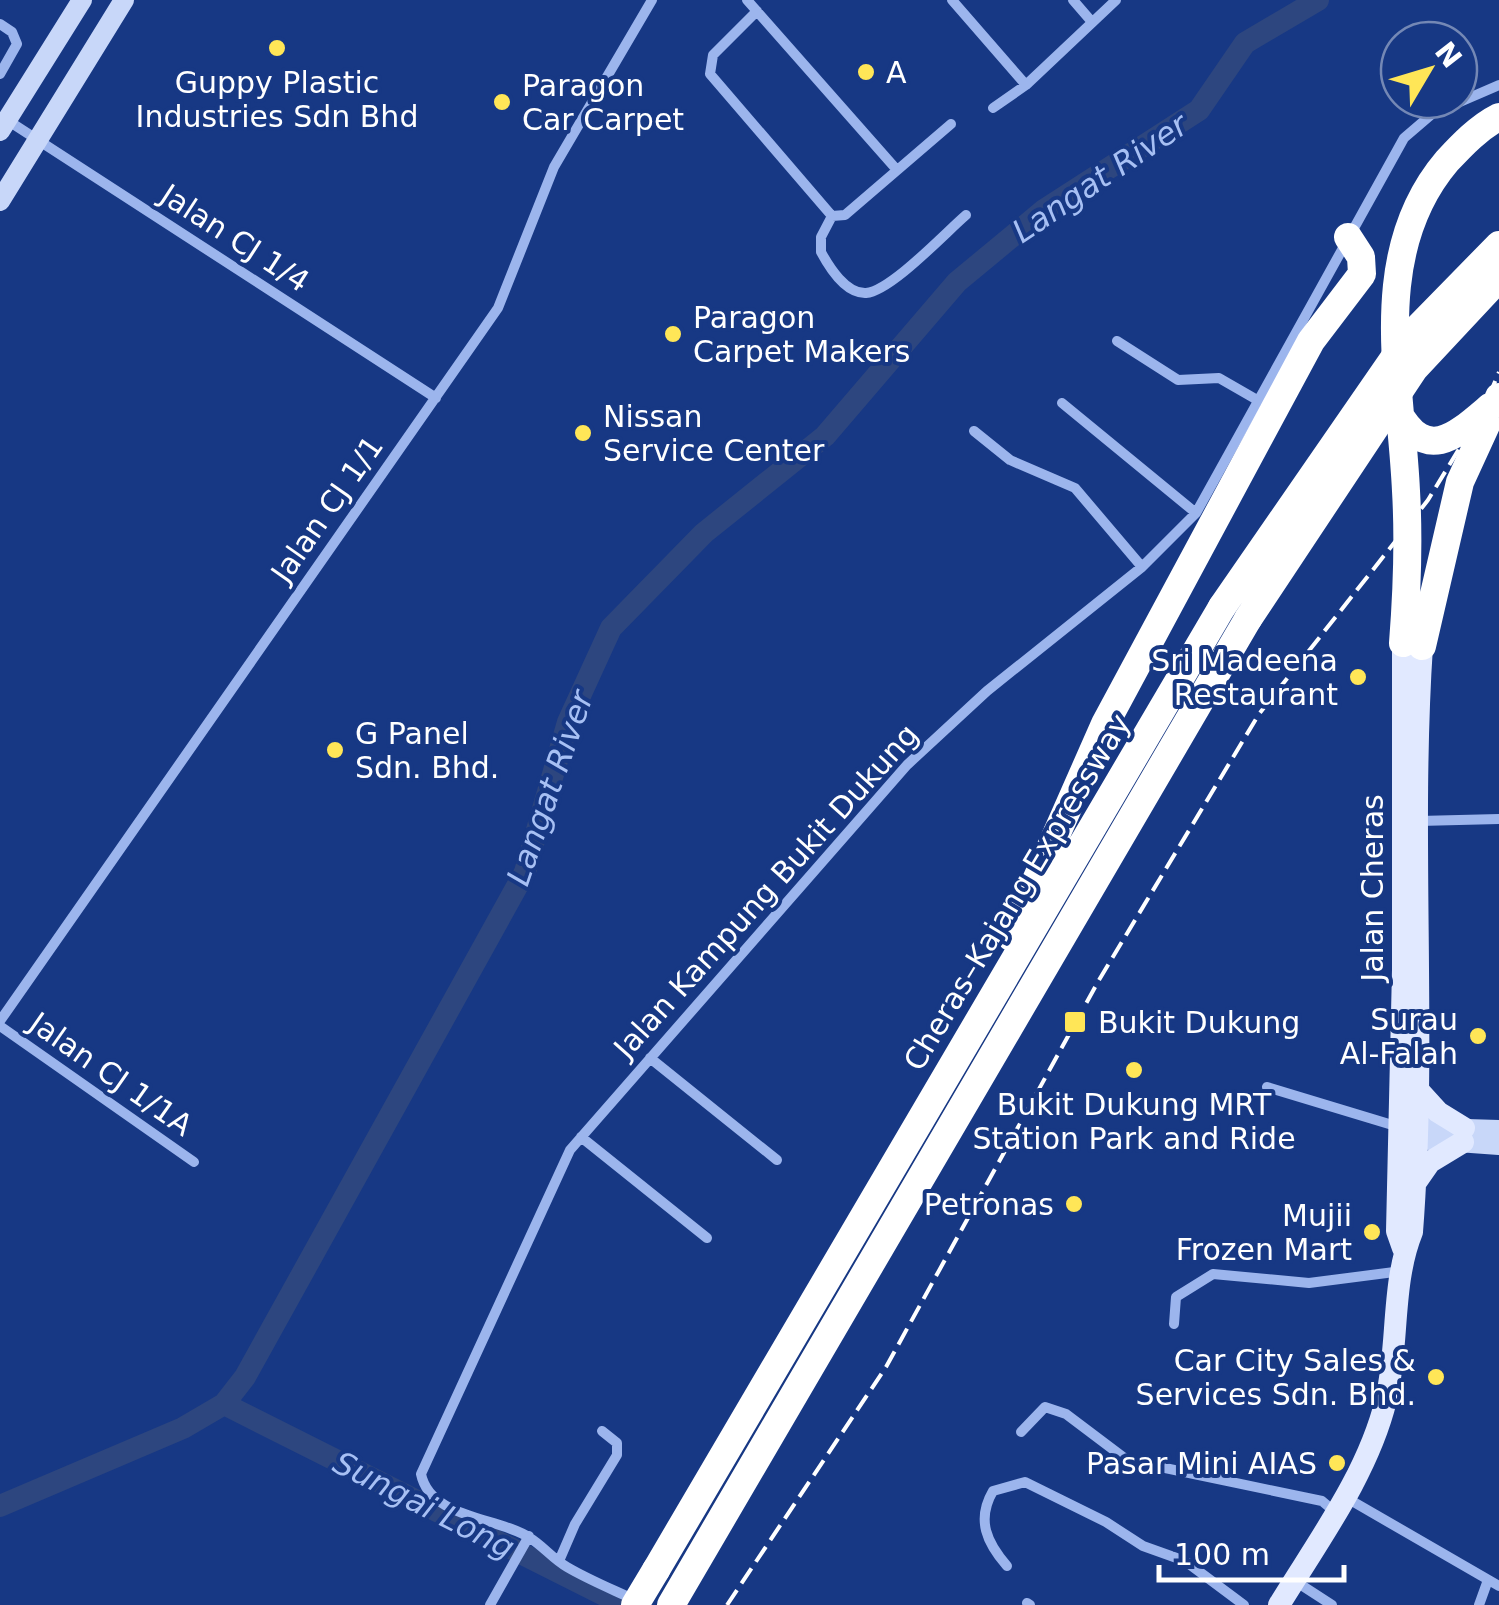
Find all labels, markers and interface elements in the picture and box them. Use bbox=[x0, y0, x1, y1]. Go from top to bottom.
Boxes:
north arrow bbox=[1379, 20, 1479, 120]
text: N bbox=[1428, 36, 1469, 74]
marker: Guppy Plastic Industries Sdn Bhd bbox=[266, 37, 288, 59]
place label: A bbox=[886, 55, 907, 90]
marker: A bbox=[855, 61, 877, 83]
place label: Guppy Plastic Industries Sdn Bhd bbox=[136, 65, 418, 134]
place label: Paragon Car Carpet bbox=[522, 68, 684, 137]
marker: Paragon Car Carpet bbox=[491, 91, 513, 113]
water label: Langat River bbox=[1005, 104, 1196, 251]
street label: Jalan CJ 1/4 bbox=[152, 176, 316, 299]
place label: Paragon Carpet Makers bbox=[693, 300, 910, 369]
marker: Paragon Carpet Makers bbox=[662, 323, 684, 345]
place label: Nissan Service Center bbox=[603, 399, 825, 468]
marker: Nissan Service Center bbox=[572, 422, 594, 444]
street label: Jalan CJ 1/1 bbox=[263, 429, 390, 590]
place label: Sri Madeena Restaurant bbox=[1151, 643, 1338, 712]
marker: Sri Madeena Restaurant bbox=[1347, 666, 1369, 688]
water label: Langat River bbox=[499, 684, 602, 890]
street label: Cheras–Kajang Expressway bbox=[897, 708, 1137, 1076]
place label: G Panel Sdn. Bhd. bbox=[355, 716, 499, 785]
street label: Jalan Kampung Bukit Dukung bbox=[605, 717, 925, 1067]
marker: G Panel Sdn. Bhd. bbox=[324, 739, 346, 761]
street label: Jalan Cheras bbox=[1355, 794, 1390, 984]
place label: Surau Al-Falah bbox=[1340, 1002, 1458, 1071]
street label: Jalan CJ 1/1A bbox=[21, 1004, 200, 1143]
place label: Bukit Dukung bbox=[1098, 1005, 1300, 1040]
marker: Bukit Dukung bbox=[1062, 1009, 1088, 1035]
marker: Surau Al-Falah bbox=[1467, 1025, 1489, 1047]
marker: Bukit Dukung MRT Station Park and Ride bbox=[1123, 1059, 1145, 1081]
place label: Bukit Dukung MRT Station Park and Ride bbox=[972, 1087, 1296, 1156]
place label: Petronas bbox=[924, 1187, 1054, 1222]
marker: Petronas bbox=[1063, 1193, 1085, 1215]
place label: Mujii Frozen Mart bbox=[1176, 1198, 1352, 1267]
marker: Mujii Frozen Mart bbox=[1361, 1221, 1383, 1243]
place label: Car City Sales & Services Sdn. Bhd. bbox=[1136, 1343, 1416, 1412]
marker: Car City Sales & Services Sdn. Bhd. bbox=[1425, 1366, 1447, 1388]
water label: Sungai Long bbox=[327, 1443, 521, 1567]
place label: Pasar Mini AIAS bbox=[1086, 1446, 1317, 1481]
marker: Pasar Mini AIAS bbox=[1326, 1452, 1348, 1474]
scale bar bbox=[1159, 1520, 1344, 1582]
text: 100 m bbox=[1174, 1537, 1270, 1572]

